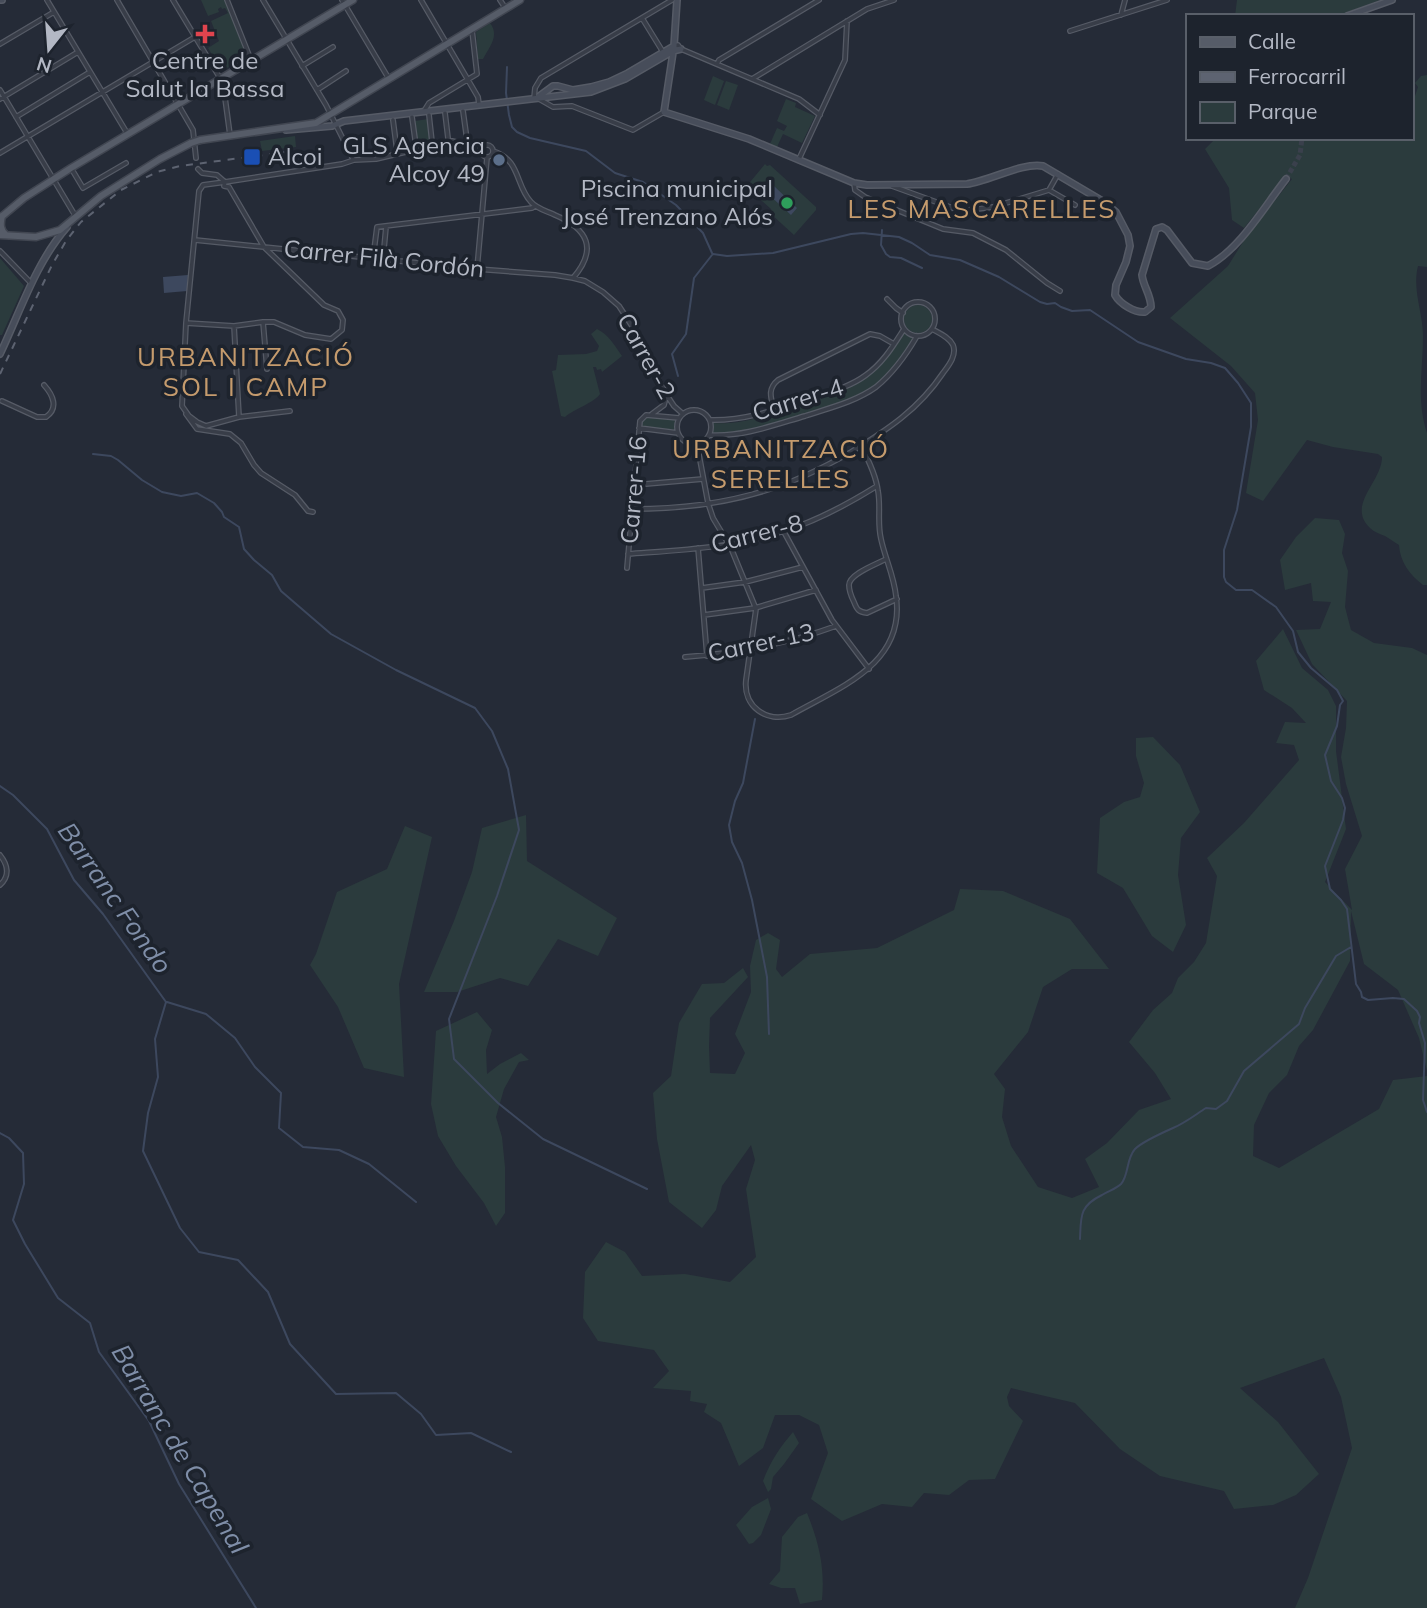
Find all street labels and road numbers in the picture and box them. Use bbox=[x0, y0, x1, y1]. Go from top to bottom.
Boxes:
street label: Carrer Filà Cordón bbox=[282, 233, 486, 283]
street label: Carrer-2 bbox=[611, 307, 683, 404]
street label: Carrer-4 bbox=[749, 371, 847, 427]
street label: Carrer-16 bbox=[613, 435, 653, 545]
street label: Carrer-8 bbox=[708, 507, 806, 559]
street label: Carrer-13 bbox=[705, 616, 817, 668]

